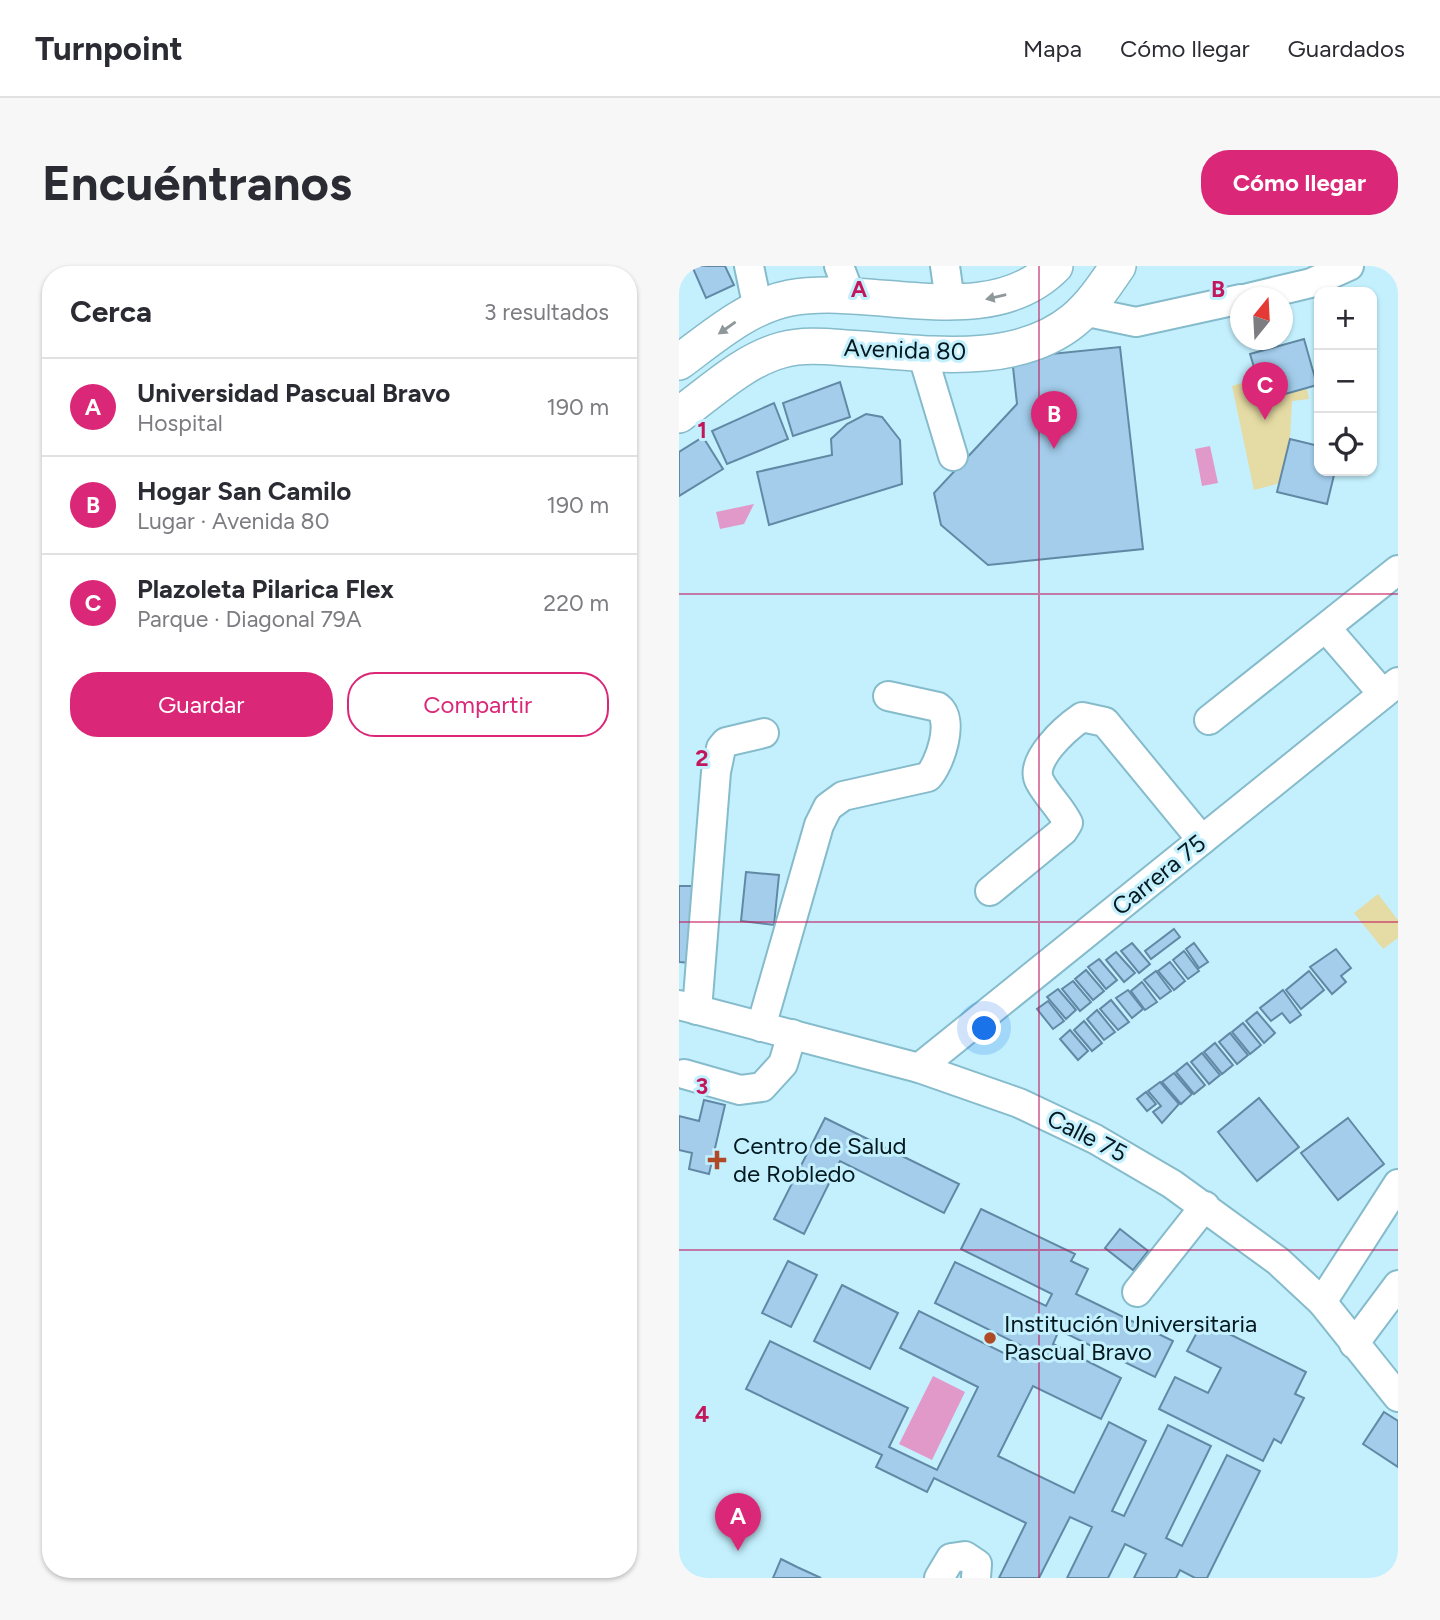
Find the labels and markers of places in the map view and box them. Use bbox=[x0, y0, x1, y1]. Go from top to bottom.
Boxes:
pin: C bbox=[1242, 362, 1288, 420]
pin: B bbox=[1031, 391, 1077, 449]
place label: Centro de Salud de Robledo bbox=[733, 1131, 907, 1188]
marker: Centro de Salud de Robledo bbox=[707, 1150, 727, 1170]
place label: Institución Universitaria Pascual Bravo bbox=[1004, 1309, 1257, 1366]
marker: Institución Universitaria Pascual Bravo bbox=[982, 1330, 998, 1346]
pin: A bbox=[715, 1493, 761, 1551]

